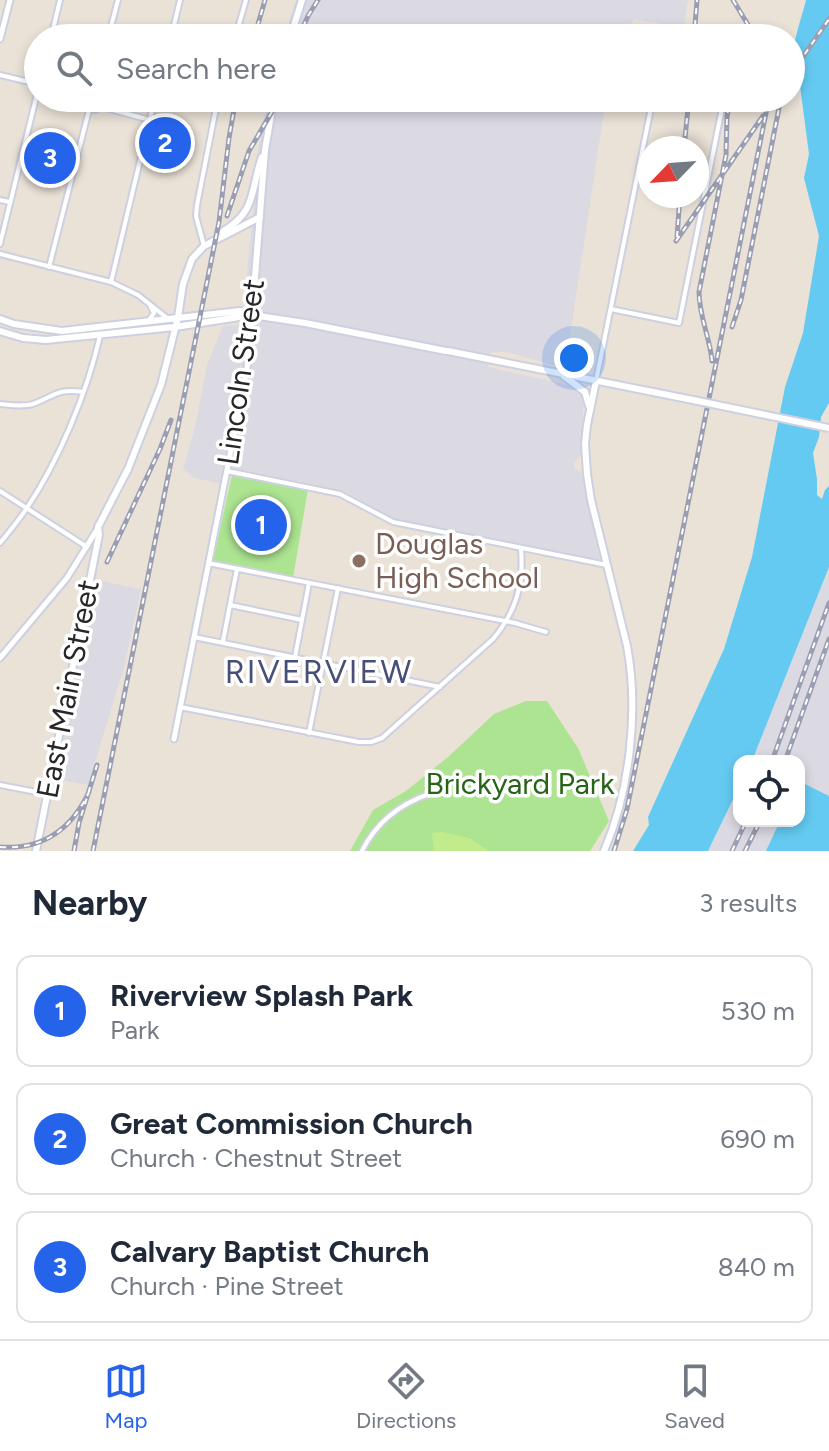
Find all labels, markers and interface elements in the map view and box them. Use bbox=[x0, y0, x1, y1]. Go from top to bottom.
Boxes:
search box bbox=[24, 24, 805, 112]
icon: search bbox=[52, 46, 96, 90]
text: Search here bbox=[116, 50, 276, 87]
pin: 2 bbox=[139, 113, 191, 173]
pin: 3 bbox=[24, 128, 76, 188]
north arrow bbox=[637, 136, 709, 208]
street label: Lincoln Street bbox=[209, 276, 272, 467]
your location bbox=[554, 338, 594, 378]
pin: 1 bbox=[235, 495, 287, 555]
place label: Douglas High School bbox=[375, 525, 539, 596]
marker: Douglas High School bbox=[350, 552, 368, 570]
street label: East Main Street bbox=[28, 577, 107, 801]
district label: RIVERVIEW bbox=[225, 653, 413, 691]
map controls bbox=[733, 755, 805, 827]
button: locate bbox=[733, 755, 805, 827]
park label: Brickyard Park bbox=[425, 765, 615, 802]
text: Nearby bbox=[32, 883, 147, 924]
text: 3 results bbox=[699, 887, 797, 919]
text: Riverview Splash Park bbox=[110, 977, 413, 1014]
text: 1 bbox=[55, 995, 65, 1027]
text: 530 m bbox=[721, 995, 795, 1027]
text: Park bbox=[110, 1014, 159, 1046]
text: Great Commission Church bbox=[110, 1105, 473, 1142]
text: 2 bbox=[52, 1123, 68, 1155]
text: 690 m bbox=[720, 1123, 795, 1155]
text: Church · Chestnut Street bbox=[110, 1142, 402, 1174]
text: Calvary Baptist Church bbox=[110, 1233, 429, 1270]
text: 3 bbox=[53, 1251, 67, 1283]
text: 840 m bbox=[718, 1251, 795, 1283]
text: Church · Pine Street bbox=[110, 1270, 344, 1302]
tab: Map bbox=[104, 1359, 148, 1434]
tab: Directions bbox=[356, 1359, 456, 1434]
tab: Saved bbox=[664, 1359, 725, 1434]

